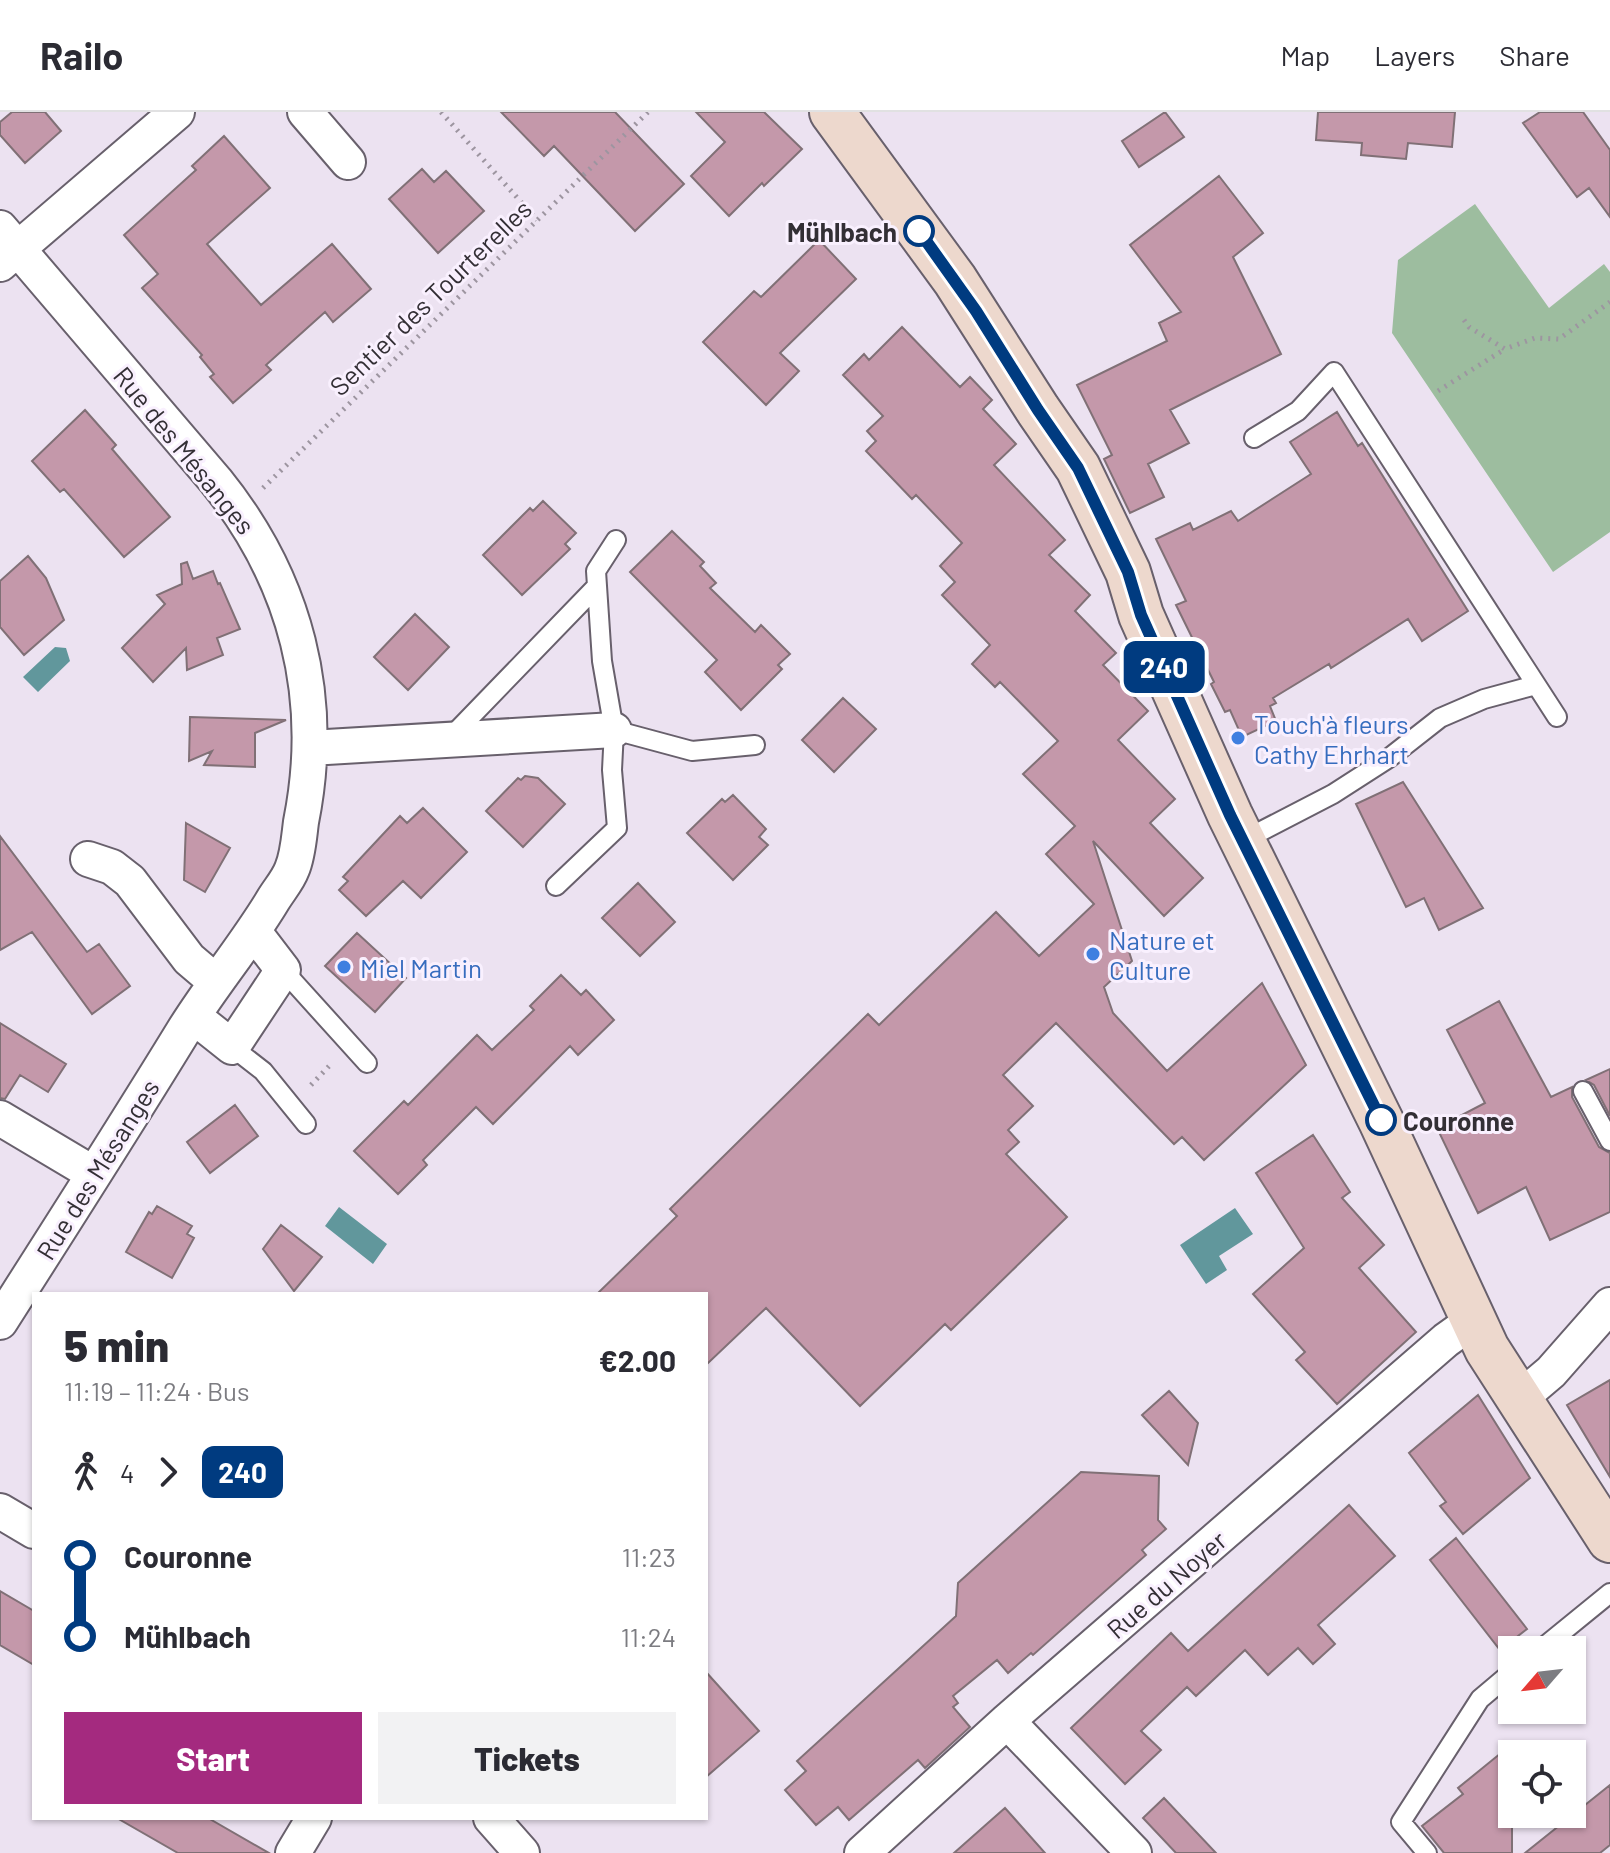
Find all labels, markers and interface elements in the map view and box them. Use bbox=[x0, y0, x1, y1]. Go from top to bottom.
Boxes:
text: Railo bbox=[40, 32, 124, 78]
text: Map bbox=[1280, 38, 1330, 72]
text: Layers bbox=[1374, 38, 1455, 72]
text: Share bbox=[1499, 38, 1570, 72]
street label: Sentier des Tourterelles bbox=[323, 193, 537, 401]
place label: Mühlbach bbox=[787, 216, 897, 247]
marker: Mühlbach bbox=[904, 216, 934, 246]
street label: Rue des Mésanges bbox=[108, 360, 262, 540]
line badge: 240 bbox=[1118, 641, 1210, 693]
text: 240 bbox=[1140, 650, 1188, 684]
place label: Touch'à fleurs Cathy Ehrhart bbox=[1254, 708, 1409, 769]
marker: Touch'à fleurs Cathy Ehrhart bbox=[1229, 729, 1247, 747]
place label: Nature et Culture bbox=[1109, 924, 1215, 985]
marker: Nature et Culture bbox=[1084, 945, 1102, 963]
place label: Miel Martin bbox=[360, 952, 482, 983]
marker: Miel Martin bbox=[335, 958, 353, 976]
street label: Rue des Mésanges bbox=[29, 1073, 165, 1265]
marker: Couronne bbox=[1366, 1105, 1396, 1135]
place label: Couronne bbox=[1403, 1105, 1514, 1136]
text: 5 min bbox=[64, 1318, 169, 1371]
text: €2.00 bbox=[599, 1342, 676, 1378]
text: 11:19 – 11:24 · Bus bbox=[64, 1375, 249, 1406]
icon: walk bbox=[64, 1450, 108, 1494]
icon: forward bbox=[146, 1450, 190, 1494]
text: 240 bbox=[218, 1455, 267, 1489]
text: 4 bbox=[120, 1457, 134, 1488]
street label: Rue du Noyer bbox=[1100, 1523, 1233, 1644]
text: Couronne bbox=[124, 1538, 252, 1574]
text: 11:23 bbox=[622, 1541, 676, 1572]
text: Mühlbach bbox=[124, 1618, 251, 1654]
text: 11:24 bbox=[621, 1621, 676, 1652]
north arrow bbox=[1498, 1636, 1586, 1724]
map controls bbox=[1498, 1636, 1586, 1828]
button: Start bbox=[64, 1712, 362, 1804]
button: Tickets bbox=[378, 1712, 676, 1804]
button: locate bbox=[1498, 1740, 1586, 1828]

